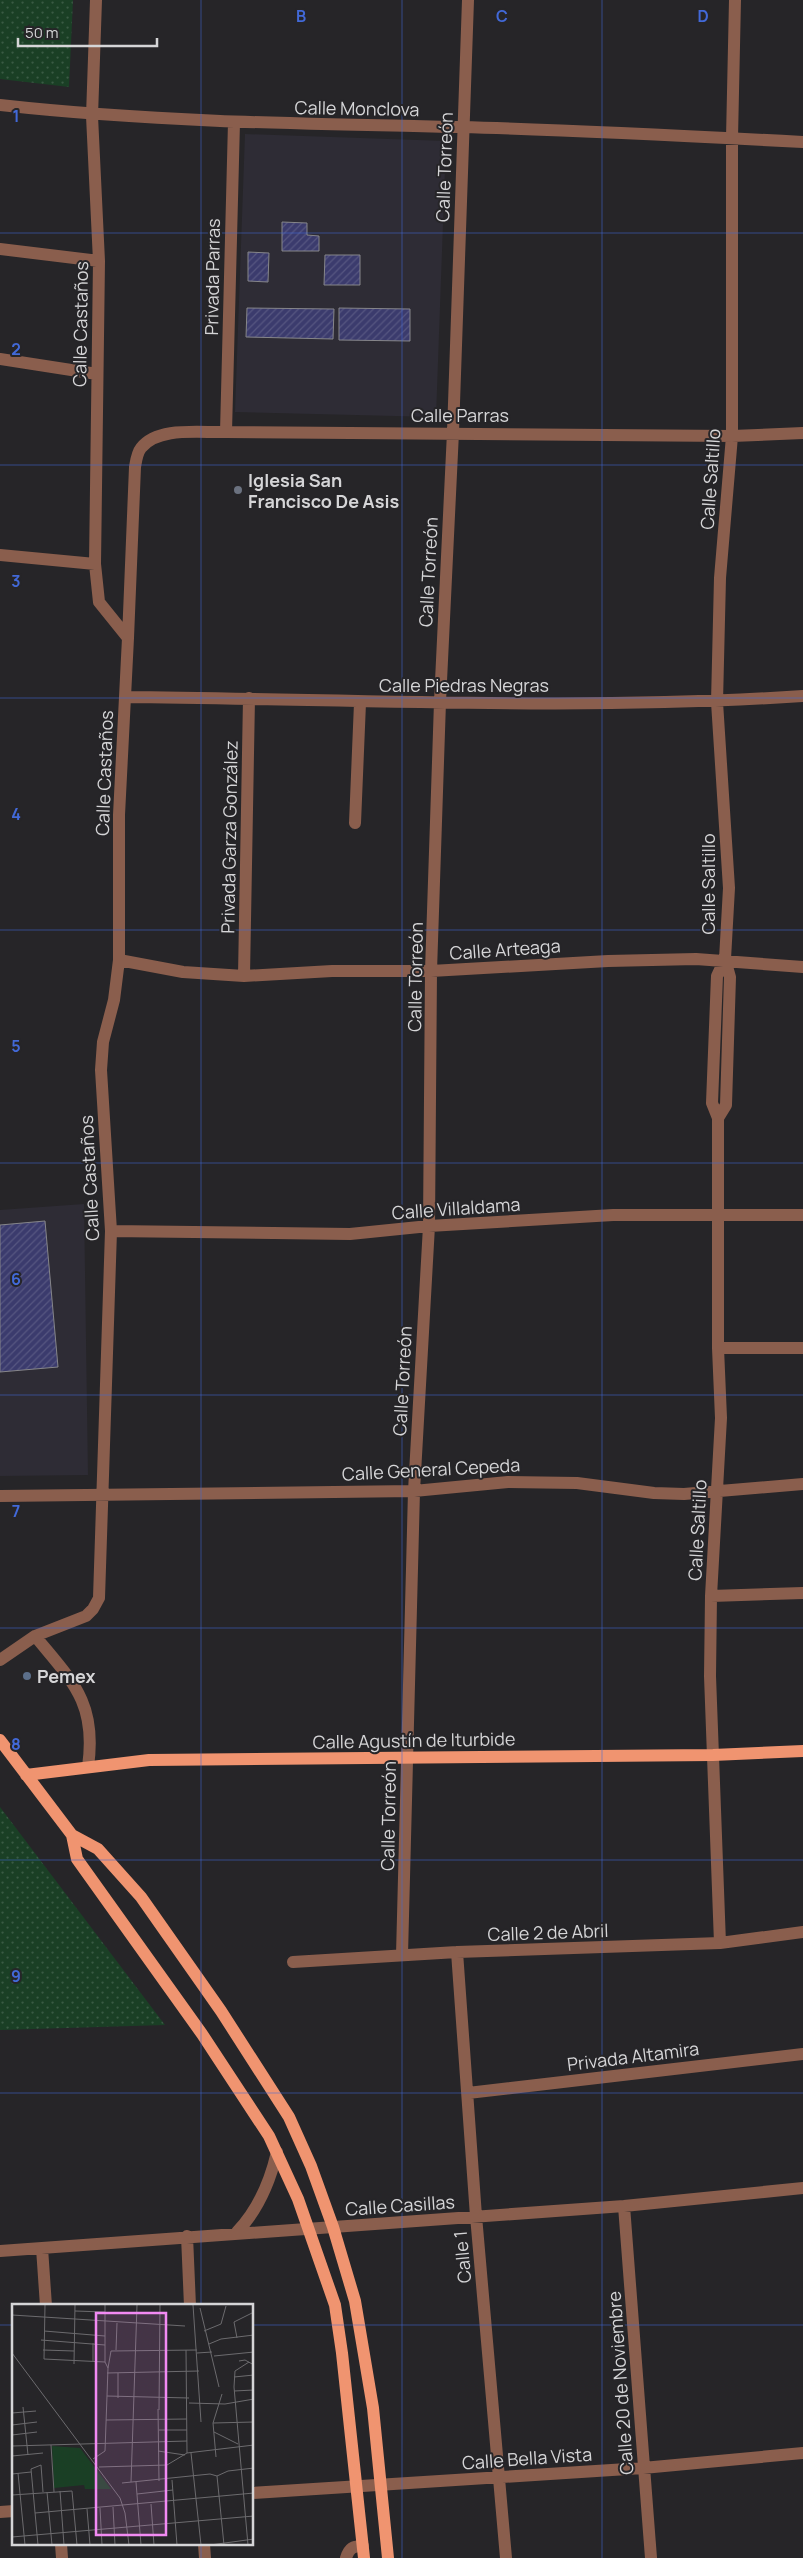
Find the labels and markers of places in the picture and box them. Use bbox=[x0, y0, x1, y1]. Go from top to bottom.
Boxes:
place label: Iglesia San Francisco De Asis bbox=[248, 468, 399, 513]
marker: Iglesia San Francisco De Asis bbox=[232, 484, 244, 496]
place label: Pemex bbox=[37, 1664, 95, 1688]
marker: Pemex bbox=[21, 1670, 33, 1682]

